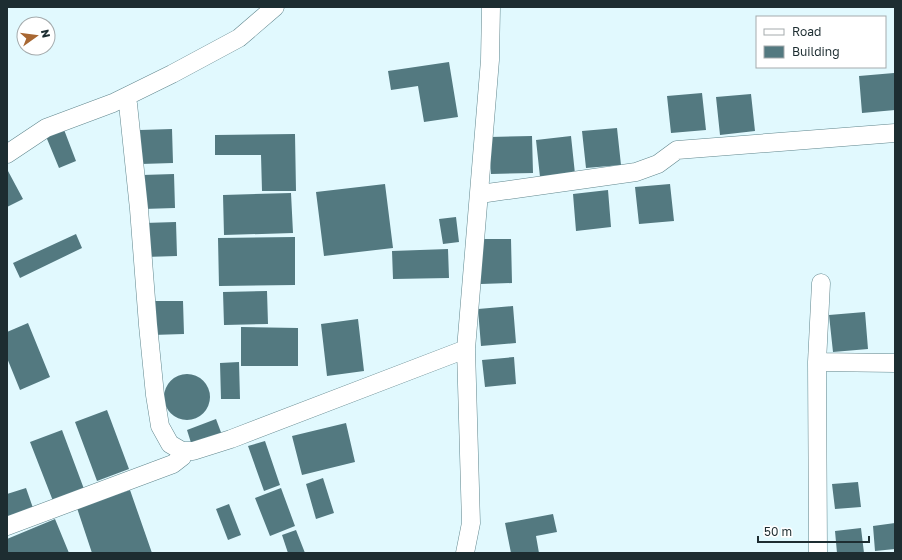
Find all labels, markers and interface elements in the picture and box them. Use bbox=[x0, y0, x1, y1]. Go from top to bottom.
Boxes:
north arrow bbox=[16, 16, 56, 56]
legend bbox=[756, 16, 886, 68]
text: Road bbox=[792, 24, 821, 39]
text: N bbox=[39, 28, 54, 39]
text: Building bbox=[792, 44, 840, 59]
scale bar bbox=[758, 518, 869, 544]
text: 50 m bbox=[764, 524, 792, 539]

